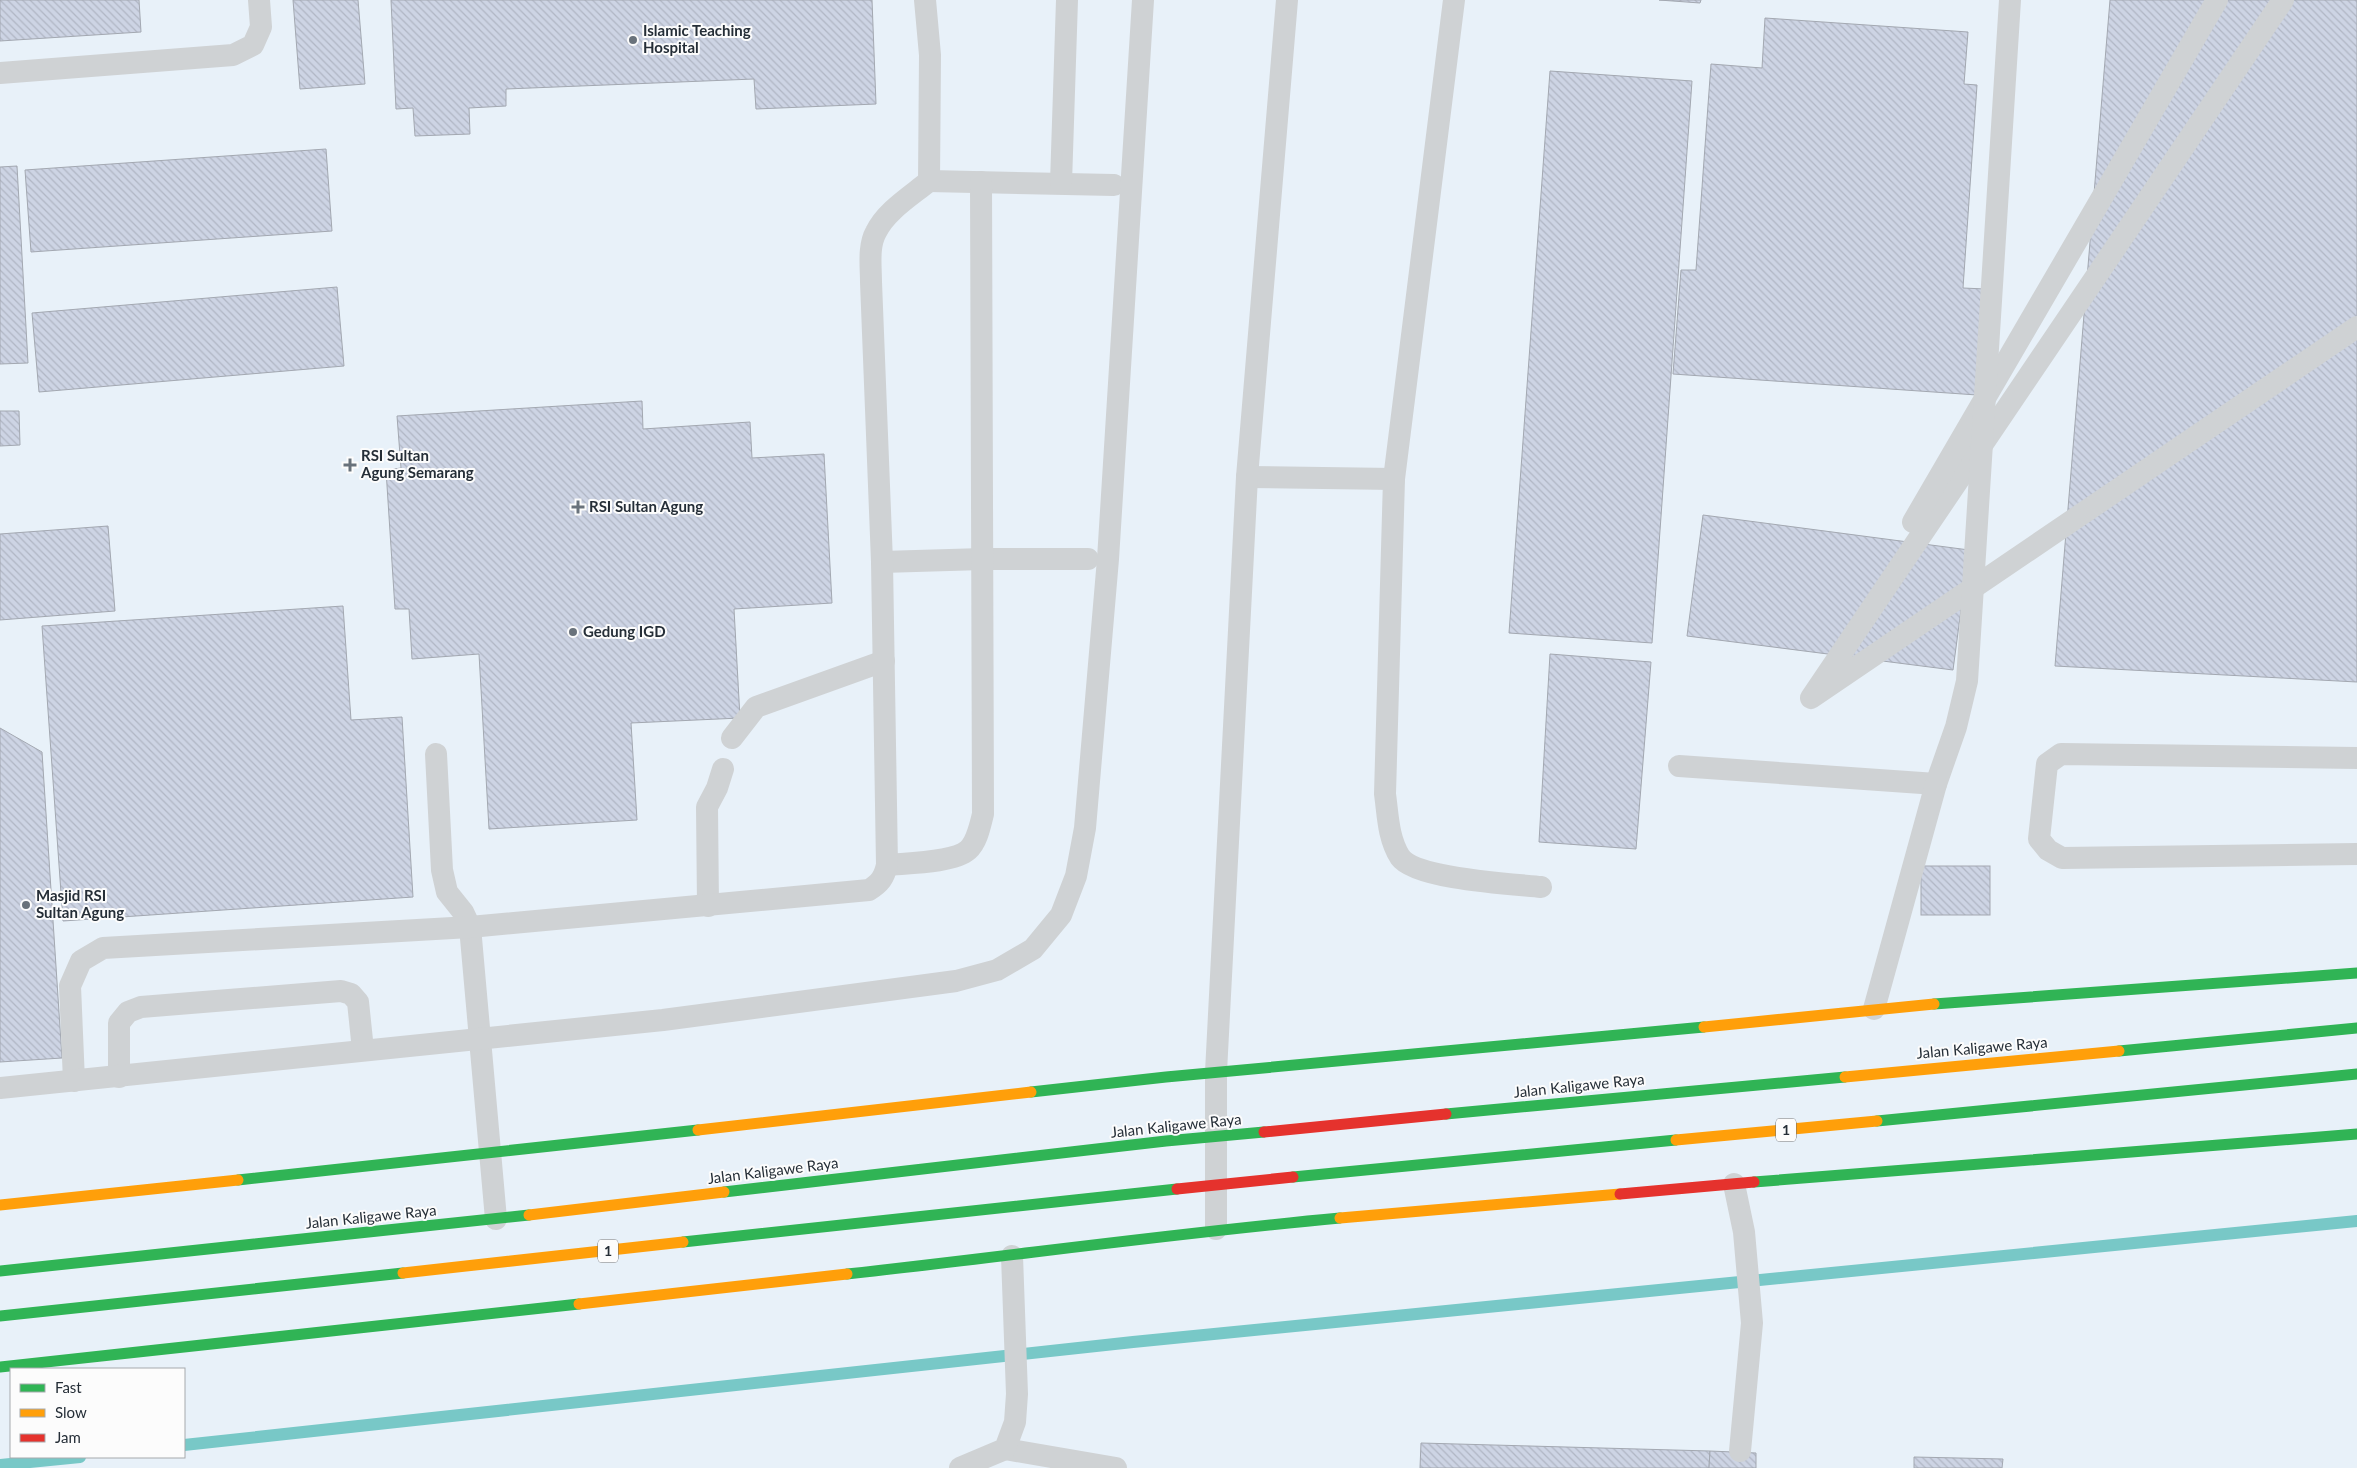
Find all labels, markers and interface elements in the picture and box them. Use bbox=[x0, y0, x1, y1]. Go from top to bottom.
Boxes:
place label: Islamic Teaching Hospital bbox=[643, 21, 751, 56]
marker: Islamic Teaching Hospital bbox=[627, 34, 639, 46]
place label: RSI Sultan Agung Semarang bbox=[360, 446, 474, 481]
marker: RSI Sultan Agung Semarang bbox=[343, 458, 357, 472]
place label: RSI Sultan Agung bbox=[589, 497, 703, 515]
marker: RSI Sultan Agung bbox=[571, 500, 585, 514]
place label: Gedung IGD bbox=[583, 622, 666, 640]
marker: Gedung IGD bbox=[567, 626, 579, 638]
place label: Masjid RSI Sultan Agung bbox=[36, 886, 124, 921]
marker: Masjid RSI Sultan Agung bbox=[20, 899, 32, 911]
street label: Jalan Kaligawe Raya bbox=[1916, 1032, 2048, 1062]
street label: Jalan Kaligawe Raya bbox=[1513, 1069, 1645, 1101]
street label: Jalan Kaligawe Raya bbox=[1110, 1109, 1242, 1141]
road number: 1 bbox=[1776, 1118, 1796, 1142]
street label: Jalan Kaligawe Raya bbox=[707, 1153, 839, 1187]
street label: Jalan Kaligawe Raya bbox=[305, 1200, 437, 1232]
road number: 1 bbox=[598, 1240, 618, 1262]
legend bbox=[10, 1368, 185, 1458]
text: Fast bbox=[55, 1378, 82, 1396]
text: Slow bbox=[55, 1403, 87, 1421]
text: Jam bbox=[55, 1428, 81, 1446]

